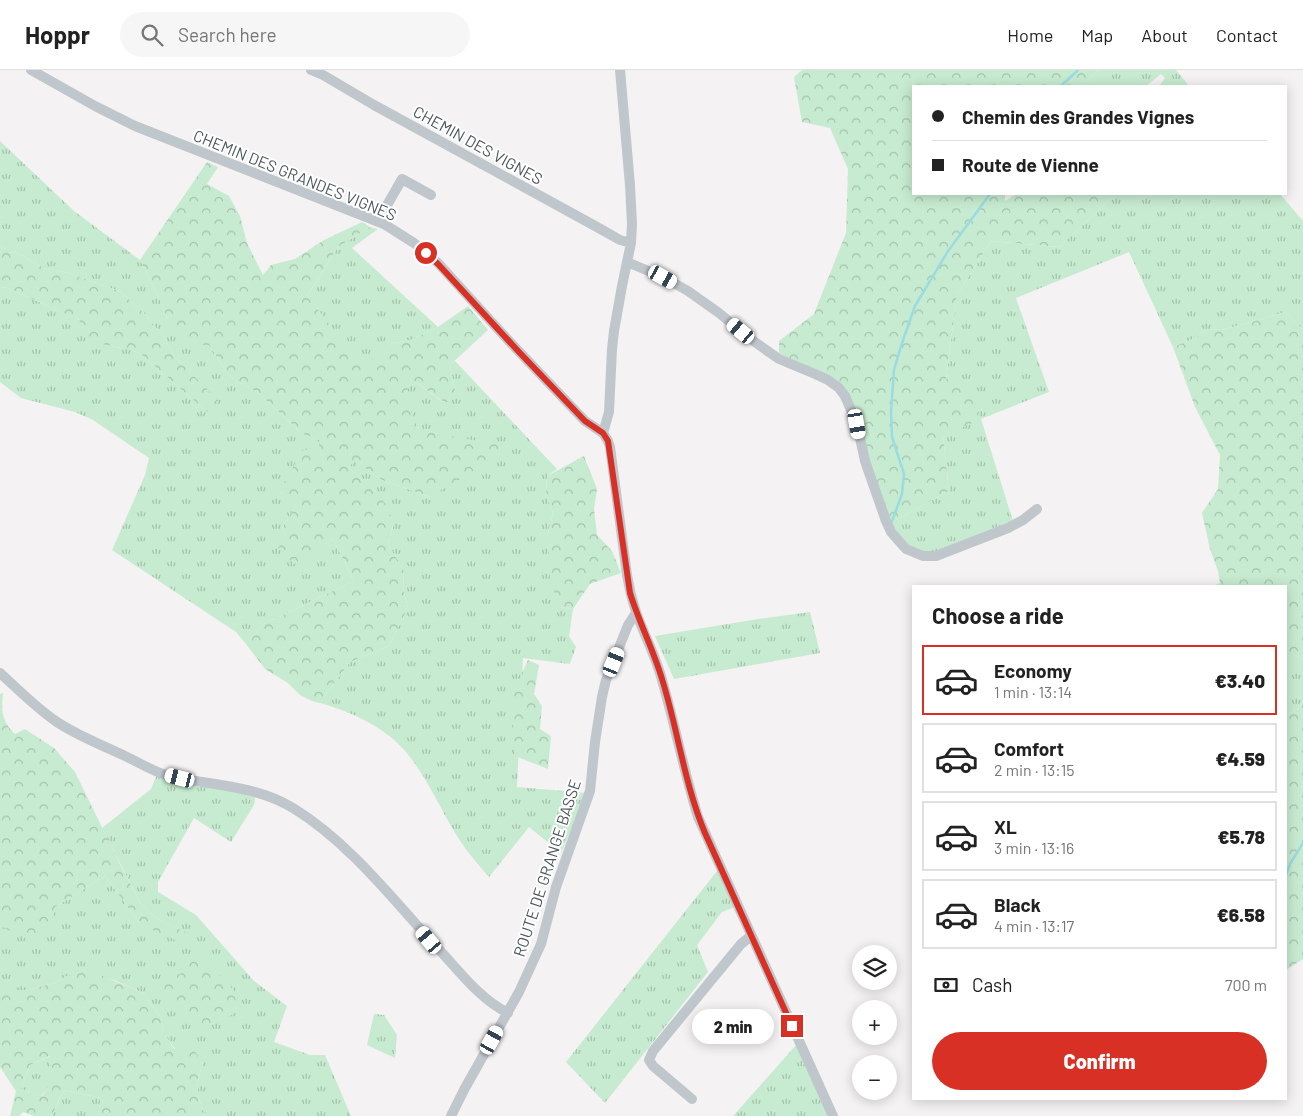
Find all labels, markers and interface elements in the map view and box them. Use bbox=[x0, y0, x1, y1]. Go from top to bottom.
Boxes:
search box bbox=[120, 12, 470, 57]
text: Hoppr bbox=[25, 20, 90, 49]
icon: search bbox=[138, 21, 166, 49]
text: Search here bbox=[178, 23, 277, 46]
text: Home bbox=[1007, 24, 1053, 46]
text: Map bbox=[1081, 24, 1113, 46]
text: About bbox=[1141, 24, 1188, 46]
text: Contact bbox=[1216, 24, 1278, 46]
street label: CHEMIN DES VIGNES bbox=[410, 101, 546, 188]
text: Chemin des Grandes Vignes bbox=[962, 105, 1194, 128]
street label: CHEMIN DES GRANDES VIGNES bbox=[191, 125, 399, 224]
text: Route de Vienne bbox=[962, 153, 1099, 176]
route start bbox=[415, 242, 437, 264]
car bbox=[646, 263, 679, 291]
car bbox=[724, 316, 757, 346]
car bbox=[847, 408, 866, 440]
text: Choose a ride bbox=[932, 602, 1064, 628]
car bbox=[601, 645, 626, 679]
icon: car bbox=[934, 658, 979, 703]
text: Economy bbox=[994, 659, 1072, 682]
text: €3.40 bbox=[1215, 669, 1265, 692]
text: 1 min · 13:14 bbox=[994, 682, 1072, 701]
icon: car bbox=[934, 736, 979, 781]
text: Comfort bbox=[994, 737, 1064, 760]
text: €4.59 bbox=[1215, 747, 1265, 770]
text: 2 min · 13:15 bbox=[994, 760, 1075, 779]
car bbox=[163, 767, 196, 789]
street label: ROUTE DE GRANGE BASSE bbox=[509, 777, 584, 959]
icon: car bbox=[934, 814, 979, 859]
text: XL bbox=[994, 815, 1017, 838]
text: €5.78 bbox=[1217, 825, 1265, 848]
text: 3 min · 13:16 bbox=[994, 838, 1074, 857]
icon: car bbox=[934, 892, 979, 937]
text: Black bbox=[994, 893, 1041, 916]
text: €6.58 bbox=[1217, 903, 1265, 926]
text: 4 min · 13:17 bbox=[994, 916, 1074, 935]
car bbox=[413, 924, 444, 956]
map controls bbox=[852, 945, 897, 1100]
button: layers bbox=[852, 945, 897, 990]
icon: cash bbox=[932, 971, 960, 999]
text: Cash bbox=[972, 973, 1013, 996]
text: 700 m bbox=[1225, 975, 1267, 994]
button: + bbox=[852, 1000, 897, 1045]
callout: 2 min bbox=[692, 1008, 774, 1044]
route end bbox=[781, 1015, 803, 1037]
text: 2 min bbox=[714, 1017, 752, 1036]
car bbox=[478, 1023, 505, 1057]
button: Confirm bbox=[932, 1032, 1267, 1090]
button: − bbox=[852, 1055, 897, 1100]

